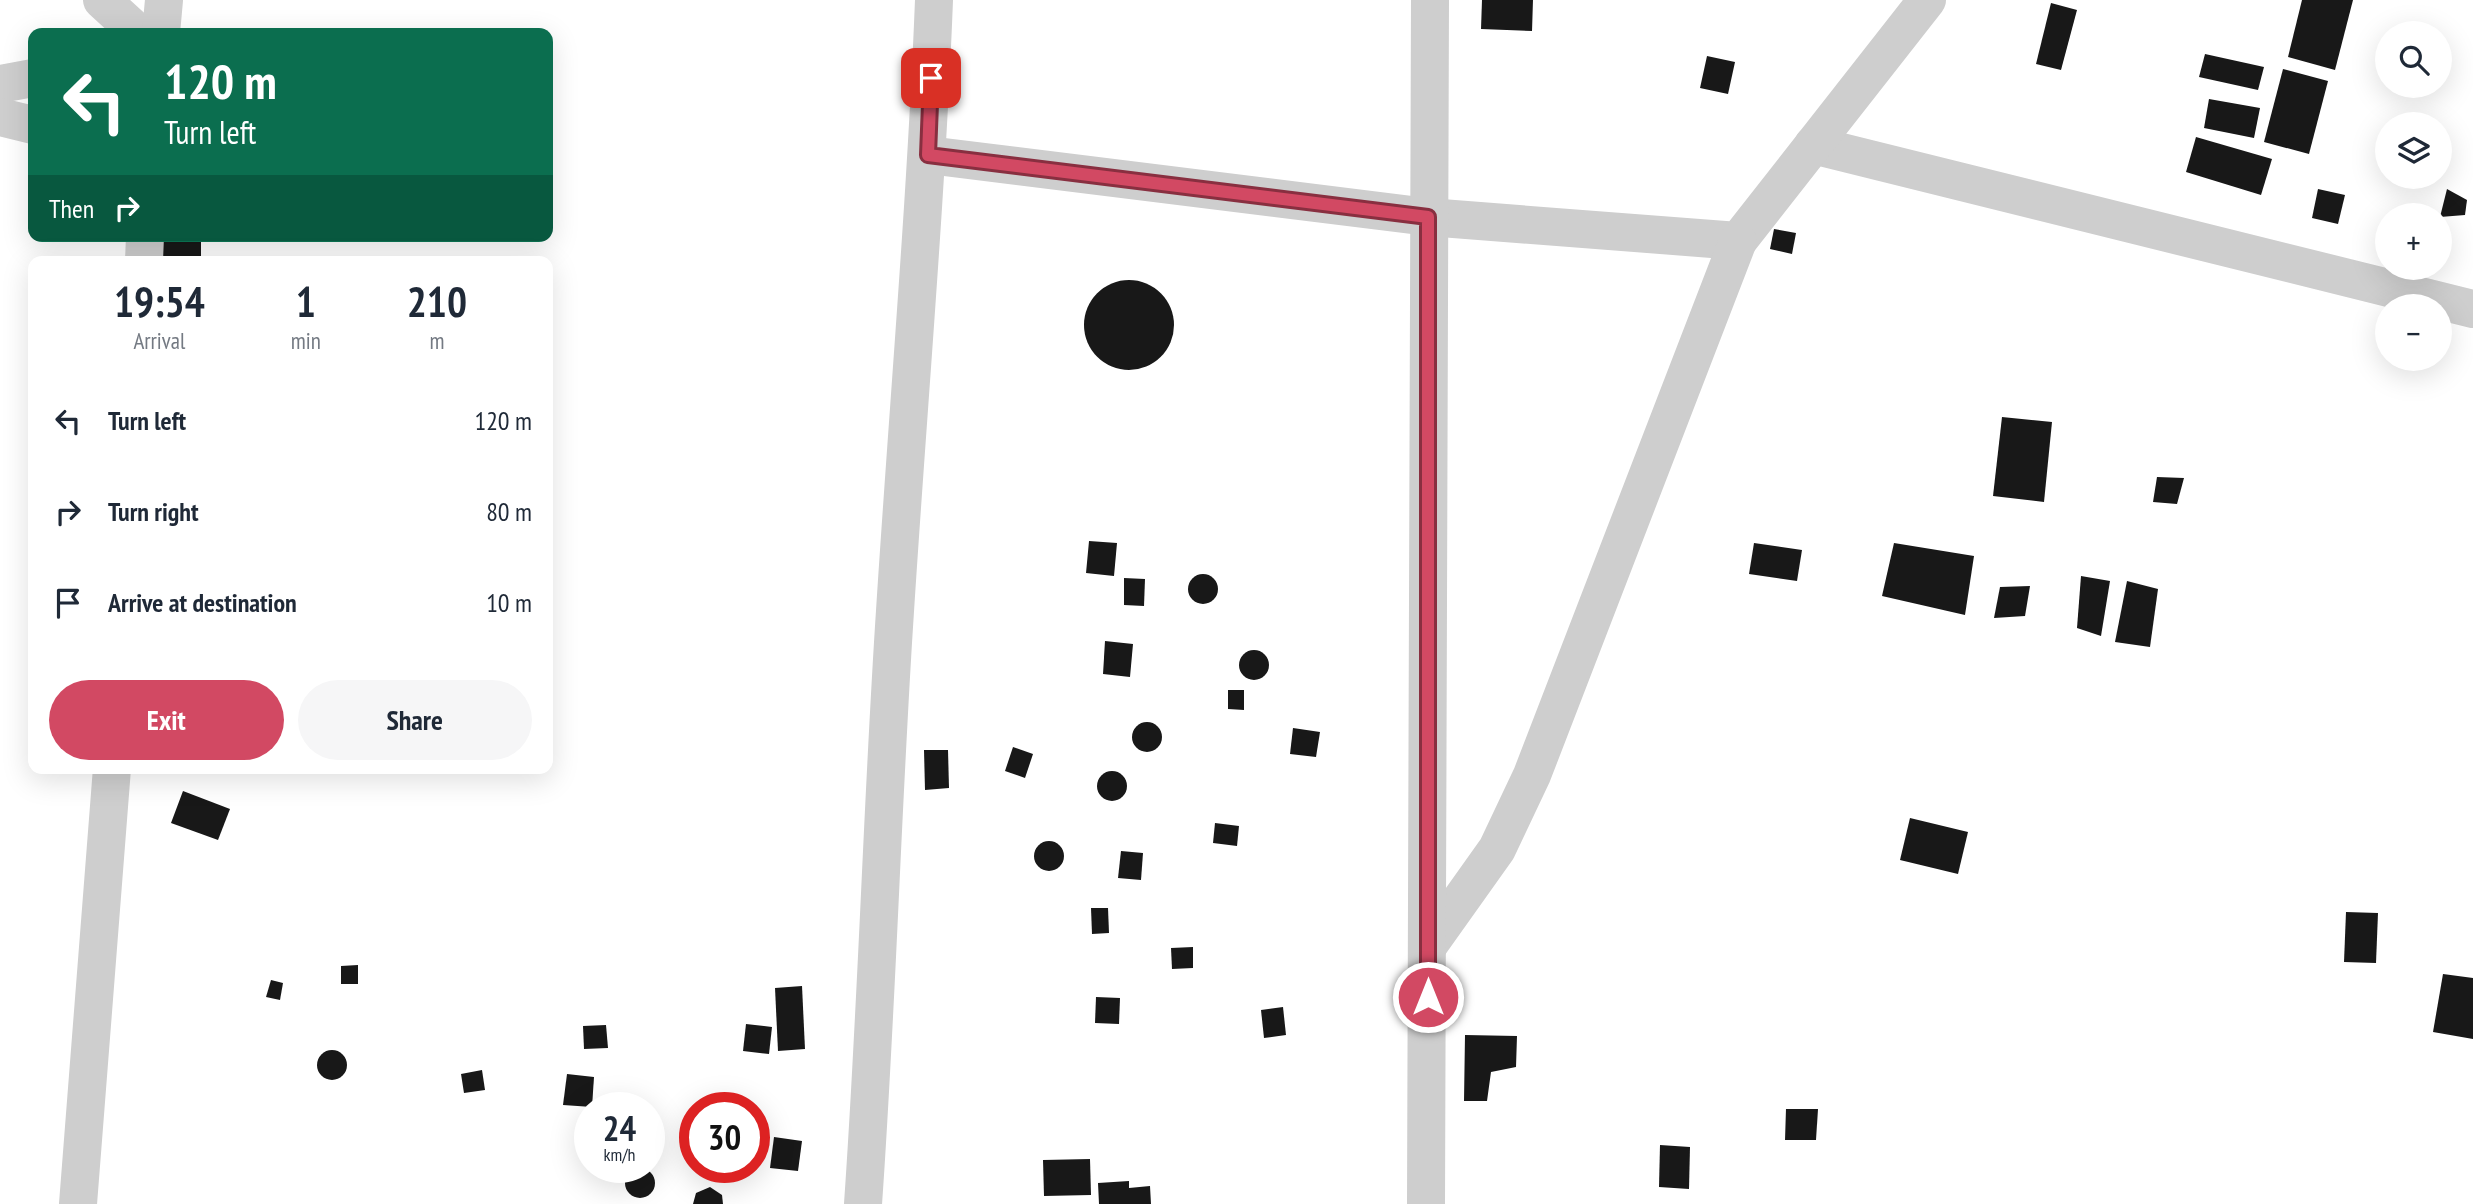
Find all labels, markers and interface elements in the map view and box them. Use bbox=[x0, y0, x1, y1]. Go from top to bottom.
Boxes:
map controls bbox=[2375, 21, 2452, 371]
button: search bbox=[2375, 21, 2452, 98]
pin bbox=[901, 48, 961, 108]
text: 120 m bbox=[164, 49, 277, 113]
icon: left bbox=[49, 56, 140, 147]
icon: arrive bbox=[912, 59, 950, 97]
text: Turn left bbox=[164, 111, 256, 153]
button: layers bbox=[2375, 112, 2452, 189]
icon: right bbox=[108, 189, 146, 227]
text: Then bbox=[49, 192, 94, 225]
button: + bbox=[2375, 203, 2452, 280]
text: 19:54 bbox=[114, 274, 205, 329]
text: 1 bbox=[296, 274, 316, 329]
text: 210 bbox=[407, 274, 467, 329]
button: − bbox=[2375, 294, 2452, 371]
text: Arrival bbox=[133, 326, 185, 355]
text: min bbox=[291, 326, 321, 355]
text: m bbox=[429, 326, 444, 355]
icon: left bbox=[49, 402, 87, 440]
text: Turn left bbox=[108, 404, 186, 437]
text: 120 m bbox=[474, 404, 532, 437]
icon: right bbox=[49, 493, 87, 531]
text: Turn right bbox=[108, 495, 199, 528]
text: 80 m bbox=[486, 495, 532, 528]
icon: arrive bbox=[49, 584, 87, 622]
text: Arrive at destination bbox=[108, 586, 297, 619]
text: 10 m bbox=[486, 586, 532, 619]
button: Exit bbox=[49, 680, 284, 760]
button: Share bbox=[298, 680, 532, 760]
position arrow bbox=[1391, 960, 1465, 1034]
speed limit sign: 30 bbox=[679, 1092, 770, 1183]
text: 24 bbox=[603, 1105, 636, 1151]
text: km/h bbox=[604, 1143, 635, 1166]

